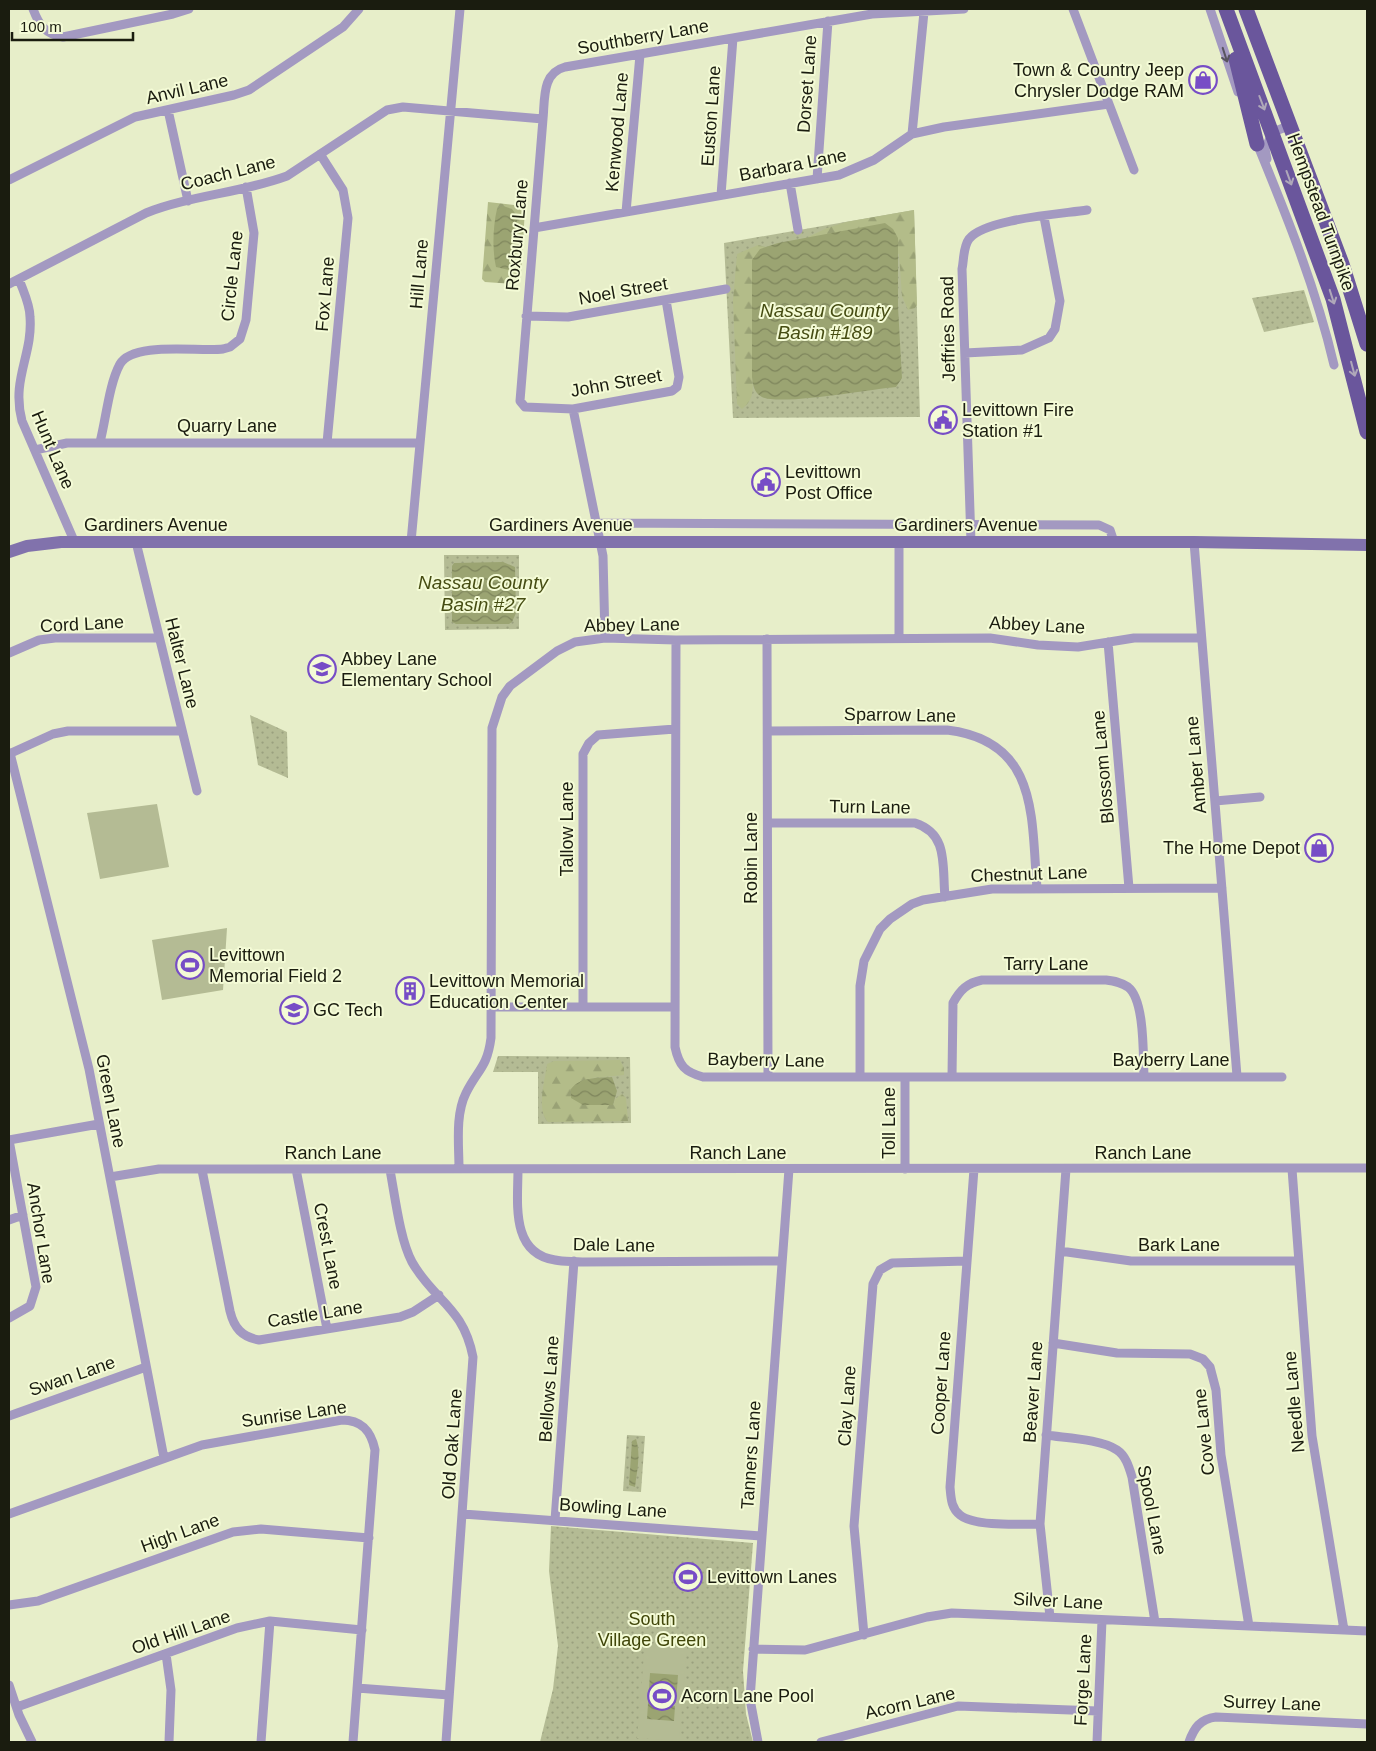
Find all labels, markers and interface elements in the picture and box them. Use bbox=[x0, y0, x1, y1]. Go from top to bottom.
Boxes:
scale bar bbox=[12, 10, 134, 42]
street label: Southberry Lane bbox=[576, 16, 710, 58]
text: 100 m bbox=[20, 18, 62, 35]
street label: Dorset Lane bbox=[794, 34, 820, 134]
one-way arrow bbox=[1221, 47, 1230, 62]
place label: Town & Country Jeep Chrysler Dodge RAM bbox=[1013, 60, 1184, 101]
street label: Euston Lane bbox=[697, 65, 725, 167]
shop icon: Town & Country Jeep Chrysler Dodge RAM bbox=[1188, 65, 1218, 95]
street label: Anvil Lane bbox=[144, 70, 230, 108]
street label: Kenwood Lane bbox=[602, 71, 632, 193]
one-way arrow bbox=[1258, 95, 1267, 111]
street label: Hempstead Turnpike bbox=[1283, 131, 1359, 293]
street label: Barbara Lane bbox=[738, 145, 848, 185]
street label: Coach Lane bbox=[178, 152, 278, 194]
one-way arrow bbox=[1285, 170, 1294, 186]
street label: Roxbury Lane bbox=[502, 178, 532, 292]
street label: Circle Lane bbox=[217, 230, 247, 322]
street label: Hill Lane bbox=[406, 238, 432, 310]
street label: Fox Lane bbox=[312, 256, 338, 332]
street label: Noel Street bbox=[577, 273, 669, 309]
street label: Jeffries Road bbox=[937, 276, 959, 382]
one-way arrow bbox=[1328, 289, 1337, 305]
water label: Nassau County Basin #189 bbox=[760, 300, 891, 343]
one-way arrow bbox=[1348, 361, 1358, 377]
street label: John Street bbox=[569, 365, 663, 401]
place label: Levittown Fire Station #1 bbox=[962, 400, 1074, 441]
public building icon: Levittown Fire Station #1 bbox=[928, 405, 958, 435]
street label: Hunt Lane bbox=[28, 408, 78, 492]
street label: Quarry Lane bbox=[177, 416, 277, 436]
place label: Levittown Post Office bbox=[785, 462, 873, 503]
public building icon: Levittown Post Office bbox=[751, 467, 781, 497]
street label: Gardiners Avenue bbox=[84, 515, 228, 535]
street label: Gardiners Avenue bbox=[489, 515, 633, 535]
street label: Gardiners Avenue bbox=[894, 515, 1038, 535]
water label: Nassau County Basin #27 bbox=[418, 572, 549, 615]
street label: Cord Lane bbox=[40, 612, 124, 636]
street label: Abbey Lane bbox=[988, 612, 1086, 638]
street label: Abbey Lane bbox=[584, 614, 680, 636]
street label: Halter Lane bbox=[161, 615, 203, 711]
place label: Abbey Lane Elementary School bbox=[341, 649, 492, 690]
school or university icon: Abbey Lane Elementary School bbox=[307, 654, 337, 684]
street label: Sparrow Lane bbox=[844, 704, 956, 726]
street label: Blossom Lane bbox=[1088, 709, 1118, 825]
street label: Amber Lane bbox=[1182, 715, 1210, 815]
street label: Tallow Lane bbox=[557, 781, 577, 877]
street label: Turn Lane bbox=[829, 796, 911, 818]
street label: Robin Lane bbox=[741, 812, 761, 904]
shop icon: The Home Depot bbox=[1304, 833, 1334, 863]
place label: The Home Depot bbox=[1163, 838, 1300, 858]
street label: Chestnut Lane bbox=[970, 862, 1088, 886]
place label: Levittown Memorial Field 2 bbox=[209, 945, 342, 986]
sports icon: Levittown Memorial Field 2 bbox=[175, 950, 205, 980]
street label: Tarry Lane bbox=[1003, 954, 1089, 974]
place label: Levittown Memorial Education Center bbox=[429, 971, 584, 1012]
building icon: Levittown Memorial Education Center bbox=[395, 976, 425, 1006]
school or university icon: GC Tech bbox=[279, 995, 309, 1025]
place label: GC Tech bbox=[313, 1000, 383, 1020]
street label: Bayberry Lane bbox=[707, 1049, 825, 1071]
street label: Bayberry Lane bbox=[1112, 1050, 1230, 1070]
street label: Green Lane bbox=[92, 1052, 130, 1150]
street label: Toll Lane bbox=[879, 1087, 899, 1159]
street label: Ranch Lane bbox=[284, 1143, 382, 1163]
street label: Ranch Lane bbox=[689, 1143, 787, 1163]
street label: Ranch Lane bbox=[1094, 1143, 1192, 1163]
street label: Anchor Lane bbox=[23, 1181, 59, 1285]
street label: Crest Lane bbox=[310, 1201, 346, 1291]
street label: Dale Lane bbox=[573, 1234, 655, 1256]
street label: Bark Lane bbox=[1138, 1235, 1220, 1255]
street label: Castle Lane bbox=[266, 1297, 364, 1331]
street label: Cooper Lane bbox=[927, 1330, 955, 1436]
street label: Bellows Lane bbox=[535, 1335, 563, 1443]
street label: Beaver Lane bbox=[1019, 1340, 1047, 1444]
street label: Needle Lane bbox=[1280, 1350, 1308, 1454]
street label: Swan Lane bbox=[26, 1352, 118, 1400]
street label: Clay Lane bbox=[834, 1365, 860, 1447]
street label: Old Oak Lane bbox=[438, 1388, 466, 1500]
street label: Cove Lane bbox=[1190, 1388, 1218, 1476]
street label: Sunrise Lane bbox=[240, 1397, 348, 1431]
street label: Tanners Lane bbox=[737, 1400, 765, 1510]
street label: Spool Lane bbox=[1133, 1463, 1171, 1557]
street label: Bowling Lane bbox=[558, 1494, 668, 1522]
street label: High Lane bbox=[138, 1510, 222, 1556]
sports icon: Levittown Lanes bbox=[673, 1562, 703, 1592]
place label: Levittown Lanes bbox=[707, 1567, 837, 1587]
street label: Silver Lane bbox=[1013, 1589, 1103, 1613]
street label: Old Hill Lane bbox=[129, 1606, 233, 1658]
park label: South Village Green bbox=[598, 1609, 706, 1650]
street label: Forge Lane bbox=[1071, 1634, 1095, 1726]
sports icon: Acorn Lane Pool bbox=[647, 1681, 677, 1711]
street label: Acorn Lane bbox=[863, 1683, 957, 1723]
place label: Acorn Lane Pool bbox=[681, 1686, 814, 1706]
street label: Surrey Lane bbox=[1223, 1691, 1321, 1715]

